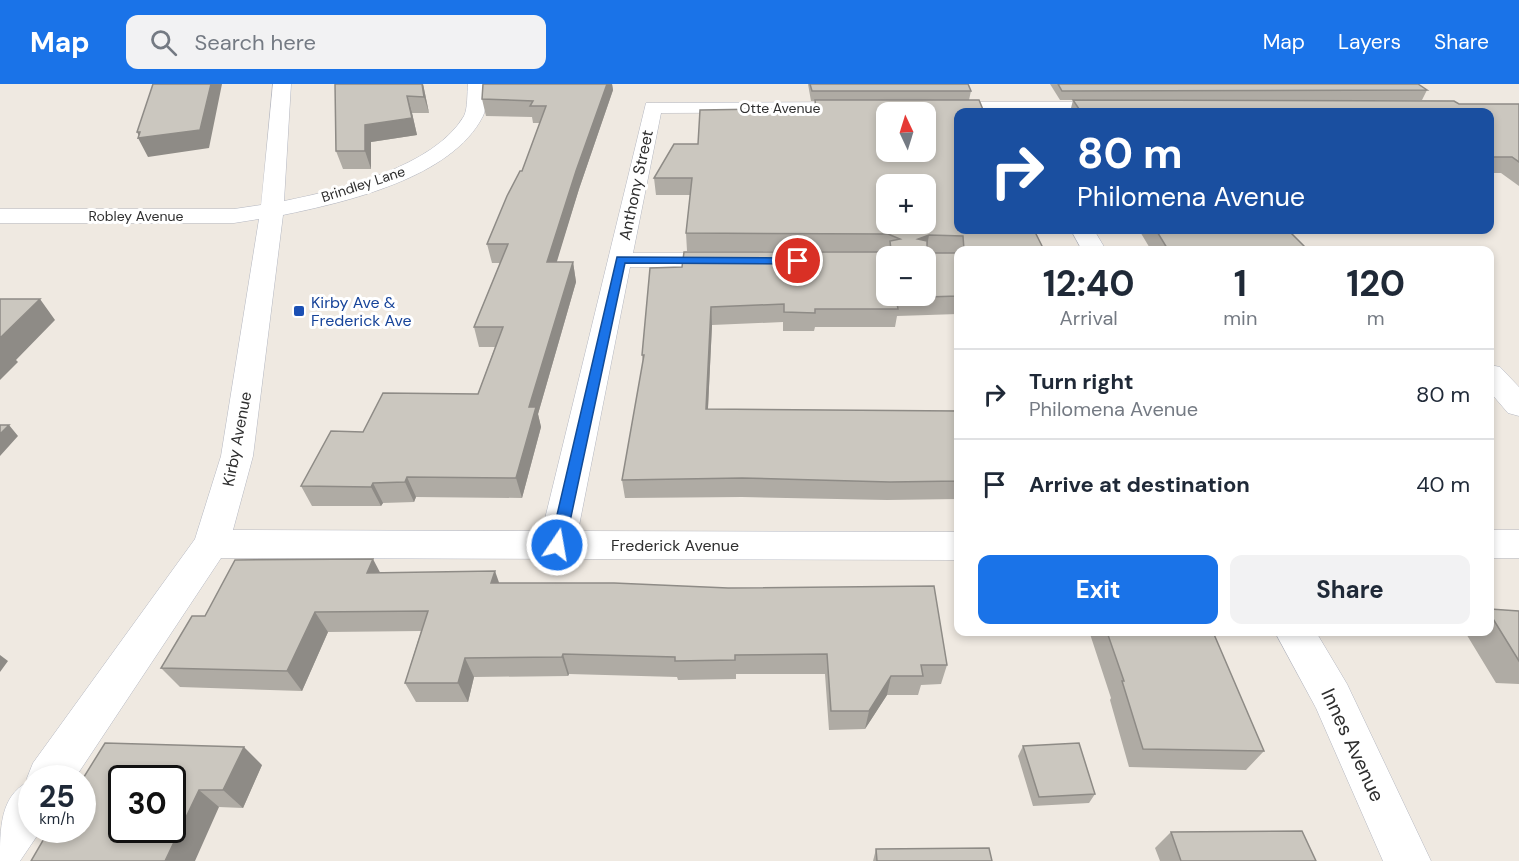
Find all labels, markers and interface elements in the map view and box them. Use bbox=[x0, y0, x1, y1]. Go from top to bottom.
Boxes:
search box bbox=[126, 15, 546, 69]
text: Map bbox=[30, 24, 90, 61]
icon: search bbox=[147, 26, 180, 59]
text: Search here bbox=[195, 28, 316, 57]
text: Map bbox=[1263, 28, 1305, 56]
text: Layers bbox=[1338, 28, 1401, 56]
text: Share bbox=[1434, 28, 1489, 56]
street label: Otte Avenue bbox=[740, 99, 820, 117]
north arrow bbox=[876, 102, 936, 162]
map controls bbox=[876, 102, 936, 306]
text: 80 m bbox=[1077, 126, 1183, 181]
street label: Anthony Street bbox=[614, 128, 658, 242]
icon: right bbox=[978, 132, 1056, 210]
street label: Brindley Lane bbox=[319, 162, 407, 206]
button: + bbox=[876, 174, 936, 234]
text: Philomena Avenue bbox=[1077, 179, 1305, 214]
street label: Robley Avenue bbox=[89, 207, 183, 225]
pin bbox=[772, 235, 823, 286]
icon: arrive bbox=[781, 244, 814, 277]
button: − bbox=[876, 246, 936, 306]
text: 12:40 bbox=[1043, 260, 1135, 307]
text: 1 bbox=[1234, 260, 1247, 307]
text: 120 bbox=[1346, 260, 1405, 307]
place label: Kirby Ave & Frederick Ave bbox=[311, 292, 412, 331]
marker: Kirby Ave & Frederick Ave bbox=[292, 304, 306, 318]
text: Arrival bbox=[1060, 305, 1118, 331]
text: min bbox=[1223, 305, 1257, 331]
text: m bbox=[1367, 305, 1385, 331]
text: Turn right bbox=[1029, 367, 1134, 396]
icon: right bbox=[978, 378, 1011, 411]
text: 80 m bbox=[1416, 380, 1470, 409]
street label: Kirby Avenue bbox=[218, 390, 256, 488]
text: Philomena Avenue bbox=[1029, 396, 1198, 422]
icon: arrive bbox=[978, 468, 1011, 501]
text: Arrive at destination bbox=[1029, 470, 1250, 499]
text: 40 m bbox=[1416, 470, 1470, 499]
position arrow bbox=[525, 513, 589, 577]
street label: Frederick Avenue bbox=[611, 535, 739, 556]
button: Exit bbox=[978, 555, 1218, 624]
button: Share bbox=[1230, 555, 1470, 624]
street label: Innes Avenue bbox=[1315, 684, 1391, 806]
speed limit sign: 30 bbox=[108, 765, 186, 843]
text: 25 bbox=[39, 777, 75, 816]
text: km/h bbox=[39, 809, 75, 829]

